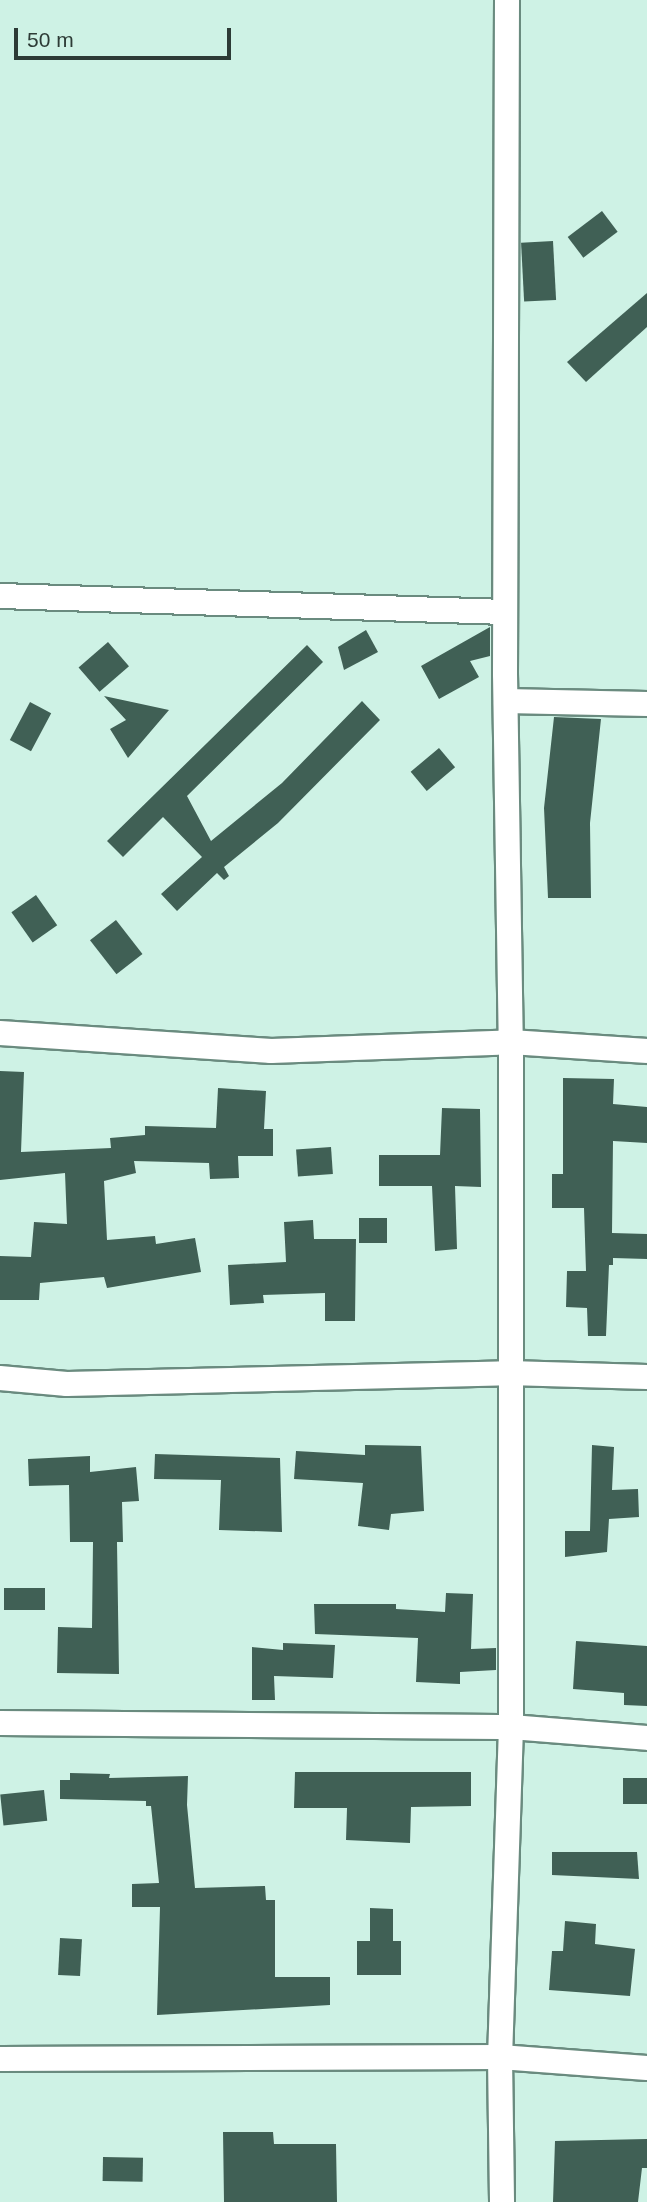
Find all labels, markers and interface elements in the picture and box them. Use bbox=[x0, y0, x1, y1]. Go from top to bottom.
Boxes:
scale bar bbox=[18, 14, 234, 58]
text: 50 m bbox=[27, 28, 74, 51]

